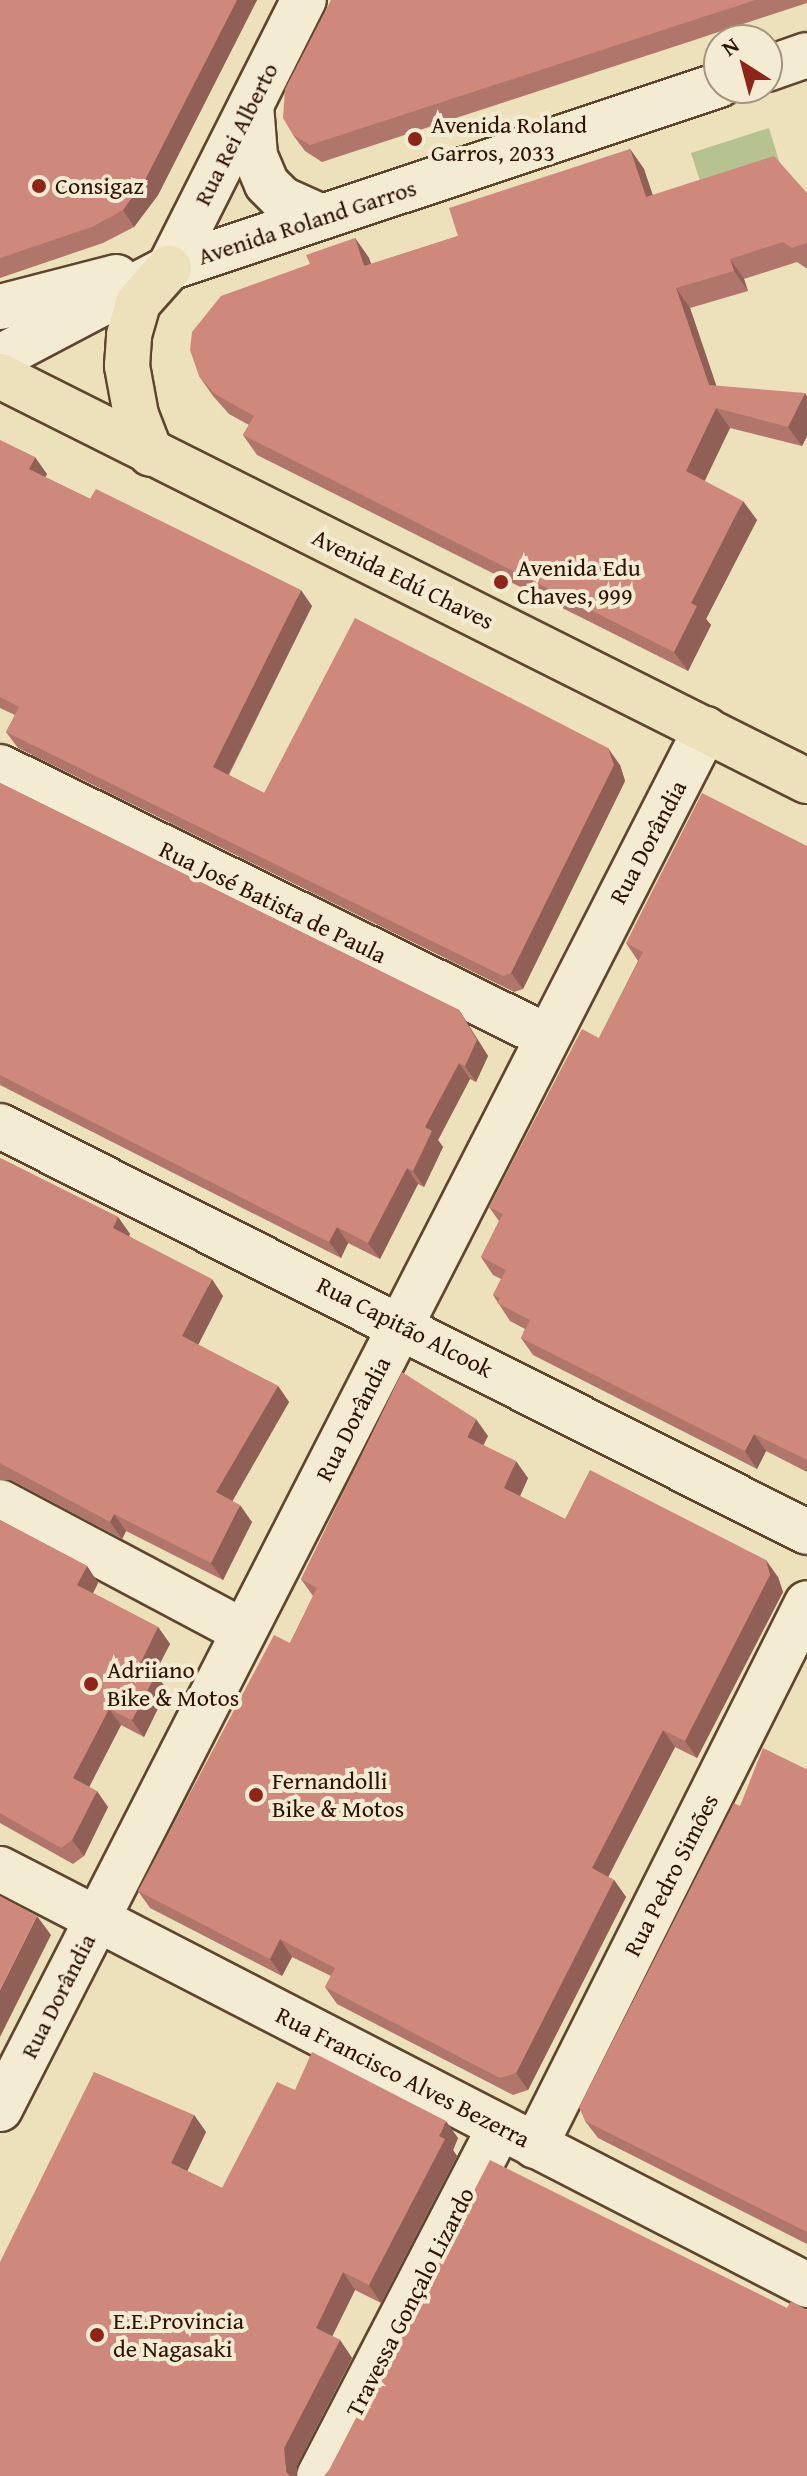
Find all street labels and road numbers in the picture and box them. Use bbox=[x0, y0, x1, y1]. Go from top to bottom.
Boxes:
street label: Rua Rei Alberto bbox=[188, 58, 284, 210]
street label: Avenida Roland Garros bbox=[194, 173, 420, 271]
street label: Avenida Edú Chaves bbox=[307, 523, 499, 635]
street label: Rua Dorândia bbox=[603, 775, 693, 909]
street label: Rua José Batista de Paula bbox=[155, 835, 391, 969]
street label: Rua Capitão Alcook bbox=[312, 1270, 498, 1384]
street label: Rua Dorândia bbox=[309, 1352, 397, 1486]
street label: Rua Pedro Simões bbox=[618, 1789, 724, 1961]
street label: Rua Dorândia bbox=[14, 1929, 102, 2063]
street label: Rua Francisco Alves Bezerra bbox=[271, 2000, 535, 2154]
street label: Travessa Gonçalo Lizardo bbox=[340, 2183, 480, 2421]

